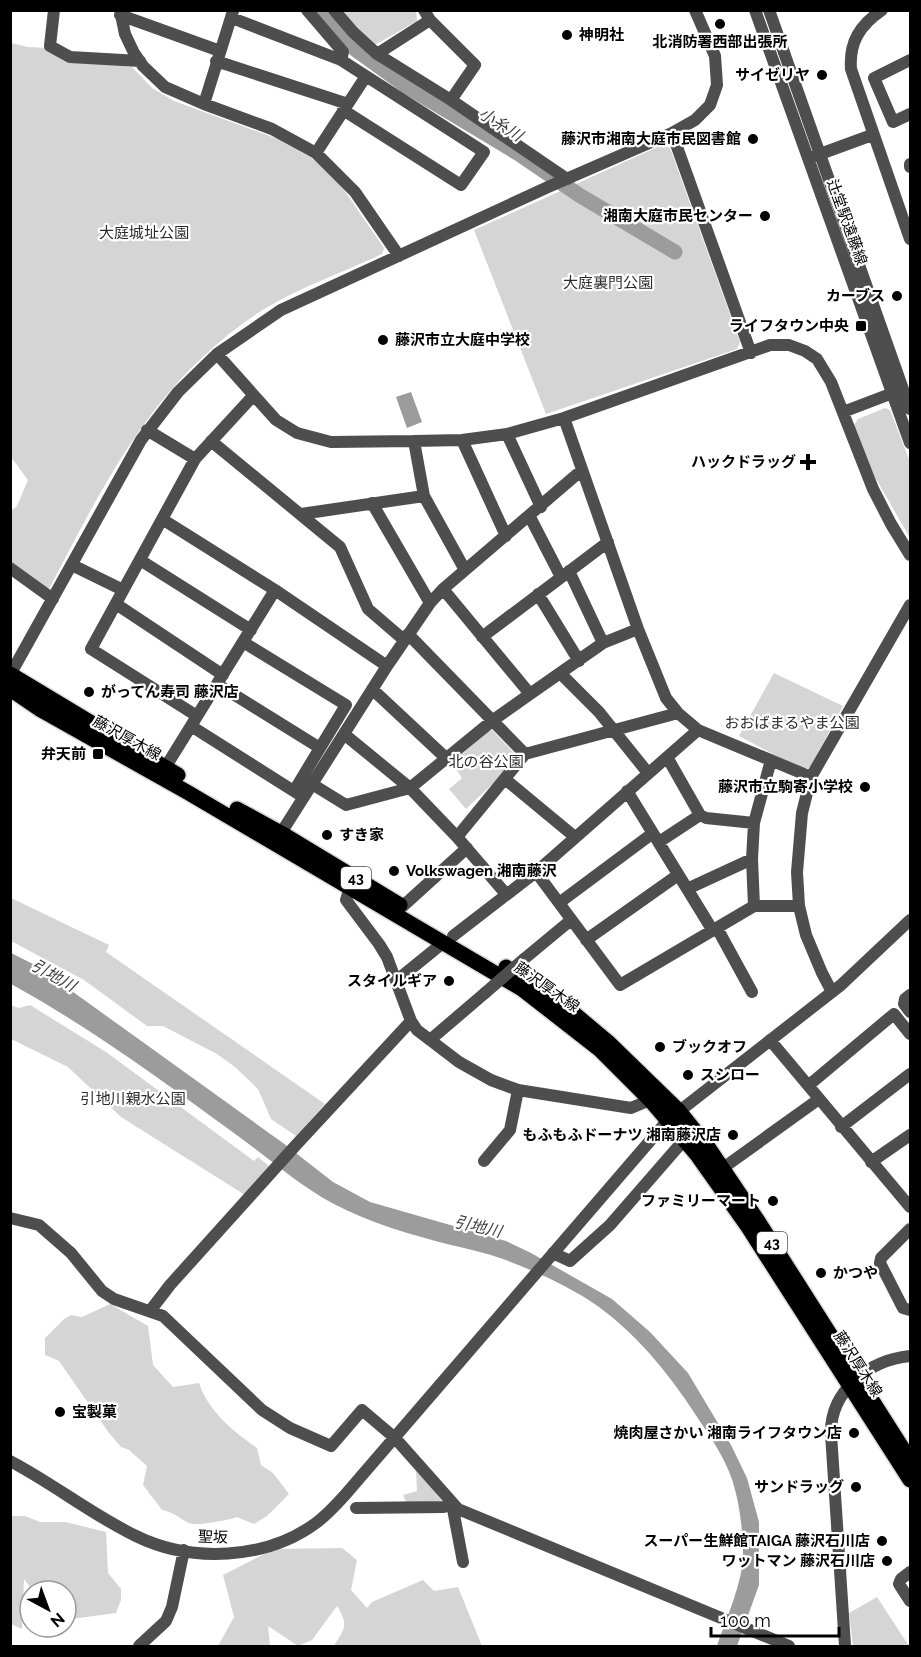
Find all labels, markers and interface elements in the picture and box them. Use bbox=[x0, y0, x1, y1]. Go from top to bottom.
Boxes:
marker: 北消防署西部出張所 bbox=[713, 17, 727, 31]
place label: 神明社 bbox=[578, 26, 624, 44]
marker: 神明社 bbox=[560, 28, 574, 42]
place label: 北消防署西部出張所 bbox=[652, 33, 788, 51]
place label: サイゼリヤ bbox=[735, 66, 810, 84]
marker: サイゼリヤ bbox=[815, 68, 829, 82]
water label: 小糸川 bbox=[475, 104, 528, 146]
place label: 藤沢市湘南大庭市民図書館 bbox=[561, 130, 741, 148]
marker: 藤沢市湘南大庭市民図書館 bbox=[746, 132, 760, 146]
street label: 辻堂駅遠藤線 bbox=[823, 177, 871, 267]
place label: 湘南大庭市民センター bbox=[603, 207, 753, 225]
marker: 湘南大庭市民センター bbox=[758, 209, 772, 223]
park label: 大庭城址公園 bbox=[99, 224, 189, 242]
park label: 大庭裏門公園 bbox=[563, 274, 653, 292]
place label: カーブス bbox=[826, 287, 885, 305]
marker: カーブス bbox=[890, 289, 904, 303]
place label: ライフタウン中央 bbox=[729, 317, 849, 335]
marker: ライフタウン中央 bbox=[854, 319, 868, 333]
place label: 藤沢市立大庭中学校 bbox=[395, 331, 530, 349]
marker: 藤沢市立大庭中学校 bbox=[376, 333, 390, 347]
place label: ハックドラッグ bbox=[691, 453, 796, 471]
marker: ハックドラッグ bbox=[801, 455, 815, 469]
place label: がってん寿司 藤沢店 bbox=[101, 683, 239, 701]
marker: がってん寿司 藤沢店 bbox=[82, 685, 96, 699]
street label: 藤沢厚木線 bbox=[90, 712, 164, 764]
park label: おおばまるやま公園 bbox=[724, 714, 860, 732]
place label: 弁天前 bbox=[41, 745, 86, 763]
marker: 弁天前 bbox=[91, 747, 105, 761]
park label: 北の谷公園 bbox=[448, 753, 524, 771]
place label: 藤沢市立駒寄小学校 bbox=[718, 778, 853, 796]
marker: 藤沢市立駒寄小学校 bbox=[858, 780, 872, 794]
place label: すき家 bbox=[339, 826, 384, 844]
marker: すき家 bbox=[320, 828, 334, 842]
place label: Volkswagen 湘南藤沢 bbox=[406, 862, 557, 880]
marker: Volkswagen 湘南藤沢 bbox=[387, 864, 401, 878]
road number: 43 bbox=[341, 867, 371, 889]
water label: 引地川 bbox=[28, 955, 81, 996]
street label: 藤沢厚木線 bbox=[511, 958, 583, 1016]
place label: スタイルギア bbox=[347, 972, 437, 990]
marker: スタイルギア bbox=[442, 974, 456, 988]
place label: ブックオフ bbox=[672, 1038, 747, 1056]
marker: ブックオフ bbox=[653, 1040, 667, 1054]
place label: スシロー bbox=[700, 1066, 760, 1084]
marker: スシロー bbox=[681, 1068, 695, 1082]
park label: 引地川親水公園 bbox=[80, 1090, 186, 1108]
place label: もふもふドーナツ 湘南藤沢店 bbox=[522, 1126, 721, 1144]
marker: もふもふドーナツ 湘南藤沢店 bbox=[726, 1128, 740, 1142]
place label: ファミリーマート bbox=[641, 1192, 761, 1210]
marker: ファミリーマート bbox=[766, 1194, 780, 1208]
water label: 引地川 bbox=[452, 1212, 505, 1242]
road number: 43 bbox=[757, 1232, 787, 1254]
place label: かつや bbox=[833, 1264, 878, 1282]
marker: かつや bbox=[814, 1266, 828, 1280]
street label: 藤沢厚木線 bbox=[830, 1328, 886, 1400]
place label: 宝製菓 bbox=[72, 1403, 117, 1421]
marker: 宝製菓 bbox=[53, 1405, 67, 1419]
place label: 焼肉屋さかい 湘南ライフタウン店 bbox=[613, 1424, 842, 1442]
marker: 焼肉屋さかい 湘南ライフタウン店 bbox=[847, 1426, 861, 1440]
place label: サンドラッグ bbox=[754, 1478, 844, 1496]
marker: サンドラッグ bbox=[849, 1480, 863, 1494]
street label: 聖坂 bbox=[198, 1527, 228, 1547]
place label: スーパー生鮮館TAIGA 藤沢石川店 bbox=[643, 1532, 870, 1550]
marker: スーパー生鮮館TAIGA 藤沢石川店 bbox=[875, 1534, 889, 1548]
place label: ワットマン 藤沢石川店 bbox=[721, 1552, 875, 1570]
marker: ワットマン 藤沢石川店 bbox=[880, 1554, 894, 1568]
north arrow bbox=[18, 1579, 78, 1639]
scale bar bbox=[711, 1600, 838, 1638]
text: N bbox=[47, 1609, 68, 1631]
text: 100 m bbox=[720, 1610, 771, 1631]

